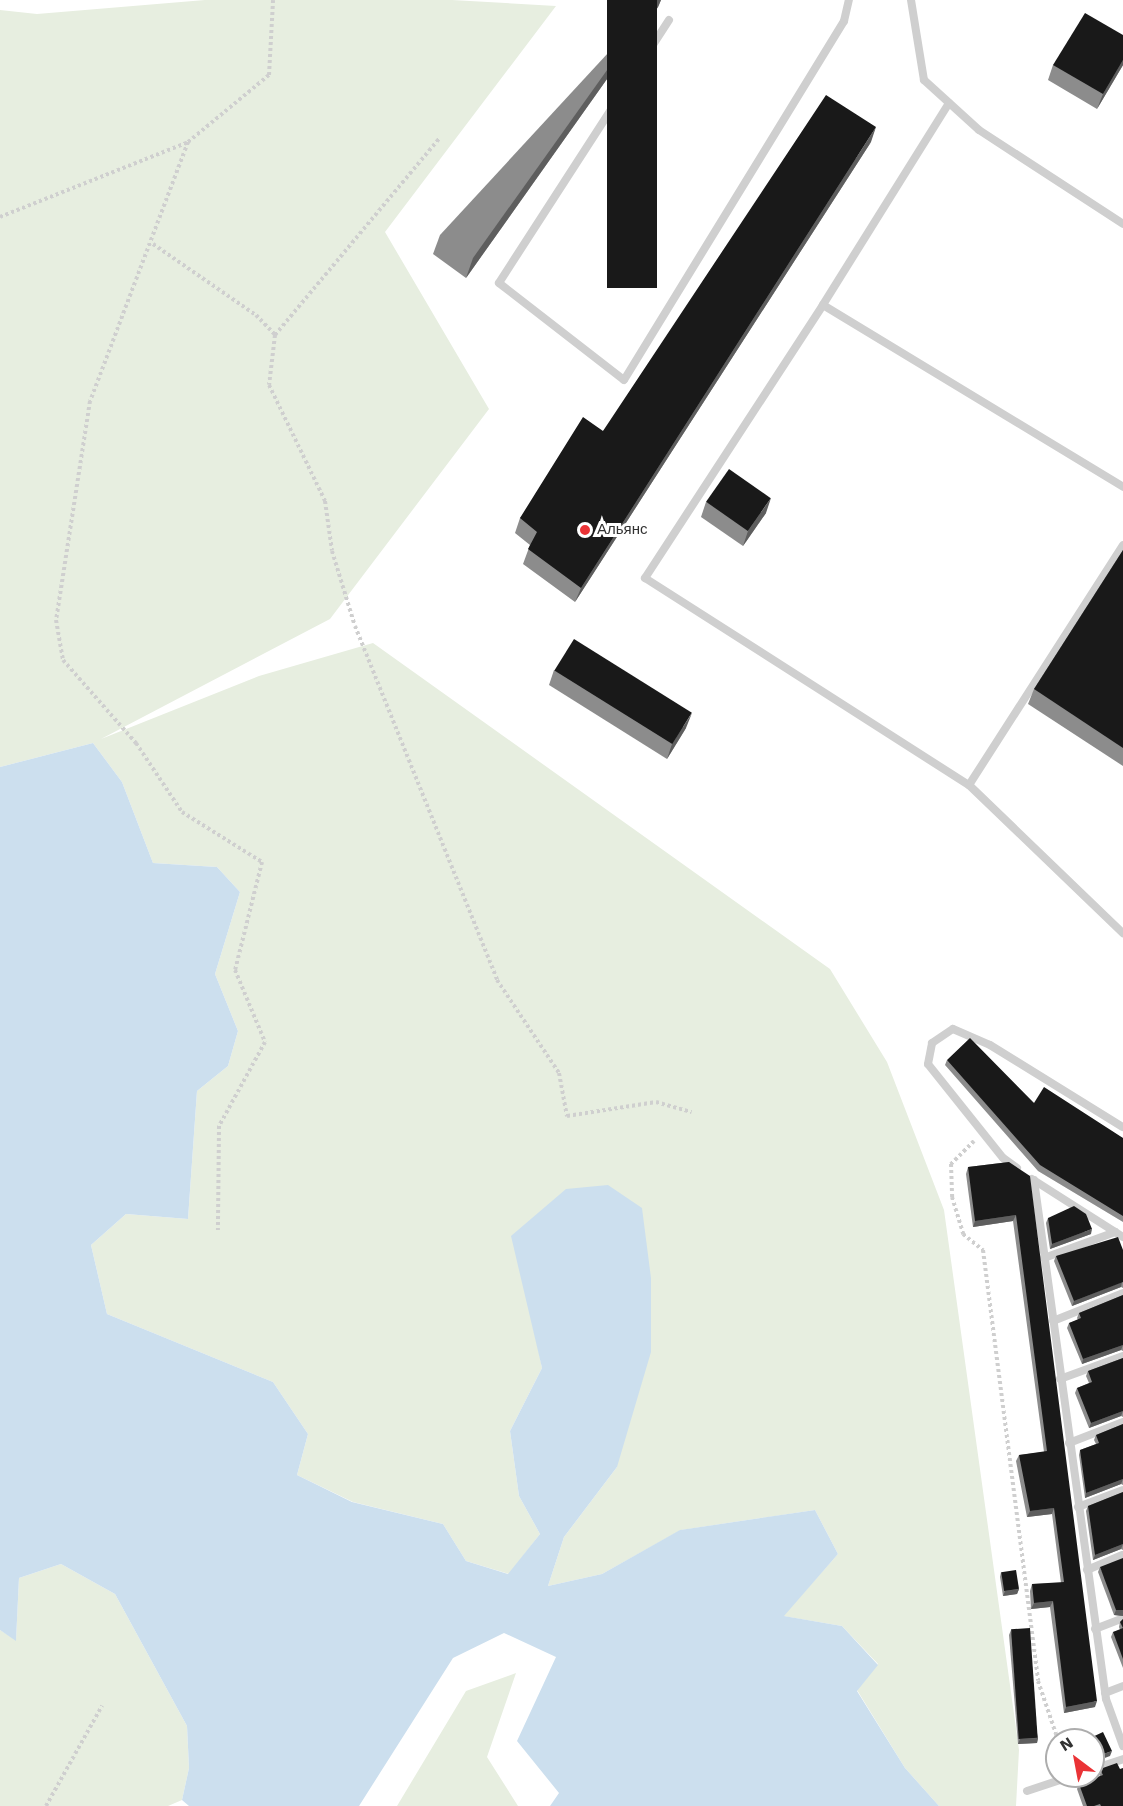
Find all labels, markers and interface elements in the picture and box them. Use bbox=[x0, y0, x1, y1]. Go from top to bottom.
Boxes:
place label: Альянс bbox=[597, 521, 647, 539]
marker: Альянс bbox=[578, 523, 592, 537]
north arrow bbox=[1045, 1728, 1105, 1788]
text: N bbox=[1056, 1733, 1076, 1755]

